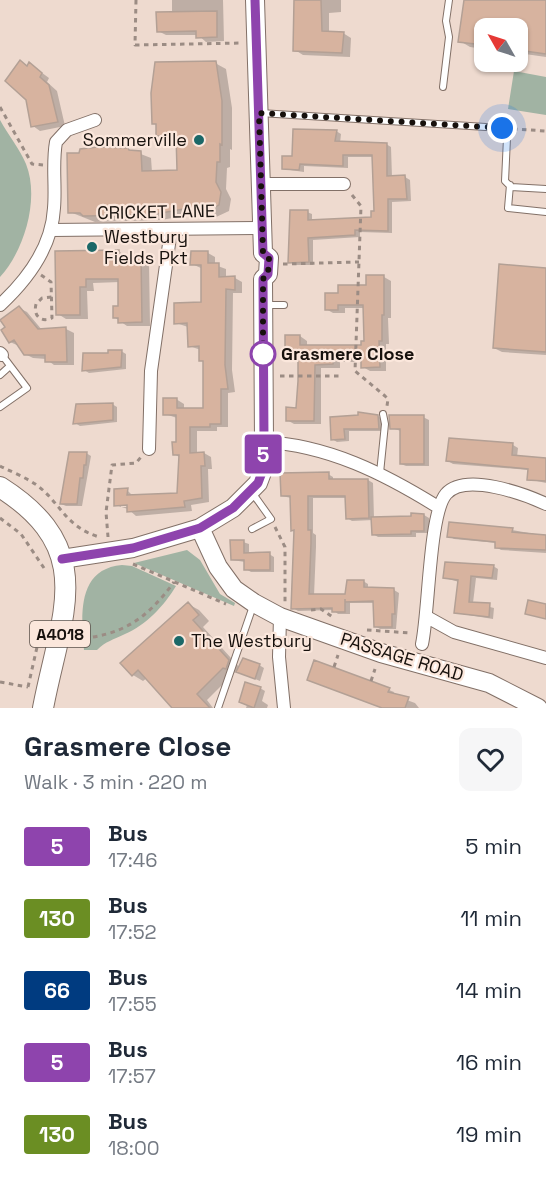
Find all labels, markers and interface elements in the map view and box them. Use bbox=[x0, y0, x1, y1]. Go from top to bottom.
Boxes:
north arrow bbox=[474, 18, 528, 72]
map controls bbox=[474, 18, 528, 72]
your location bbox=[487, 113, 517, 143]
place label: Sommerville bbox=[83, 128, 187, 151]
marker: Sommerville bbox=[192, 133, 206, 147]
street label: CRICKET LANE bbox=[97, 199, 215, 224]
place label: Westbury Fields Pkt bbox=[104, 225, 188, 269]
marker: Westbury Fields Pkt bbox=[85, 240, 99, 254]
marker: Grasmere Close bbox=[250, 341, 276, 367]
place label: Grasmere Close bbox=[281, 342, 414, 365]
line badge: 5 bbox=[244, 434, 282, 474]
text: 5 bbox=[257, 441, 269, 468]
road number: A4018 bbox=[30, 621, 90, 647]
street label: PASSAGE ROAD bbox=[338, 627, 466, 686]
place label: The Westbury bbox=[191, 629, 312, 652]
marker: The Westbury bbox=[172, 634, 186, 648]
text: Grasmere Close bbox=[24, 728, 231, 764]
button: heart bbox=[459, 728, 522, 791]
text: Walk · 3 min · 220 m bbox=[24, 769, 207, 795]
text: Bus bbox=[108, 819, 148, 847]
text: 5 min bbox=[465, 832, 522, 860]
text: 5 bbox=[51, 833, 63, 860]
text: 17:46 bbox=[108, 847, 157, 873]
text: Bus bbox=[108, 891, 148, 919]
text: 11 min bbox=[460, 904, 522, 932]
text: 130 bbox=[39, 905, 75, 932]
text: 17:52 bbox=[108, 919, 157, 945]
text: Bus bbox=[108, 963, 148, 991]
text: 14 min bbox=[456, 976, 522, 1004]
text: 66 bbox=[44, 977, 70, 1004]
text: 17:55 bbox=[108, 991, 157, 1017]
text: Bus bbox=[108, 1035, 148, 1063]
text: 16 min bbox=[456, 1048, 522, 1076]
text: 5 bbox=[51, 1049, 63, 1076]
text: 17:57 bbox=[108, 1063, 156, 1089]
text: Bus bbox=[108, 1107, 148, 1135]
text: 19 min bbox=[456, 1120, 522, 1148]
text: 130 bbox=[39, 1121, 75, 1148]
text: 18:00 bbox=[108, 1135, 160, 1161]

